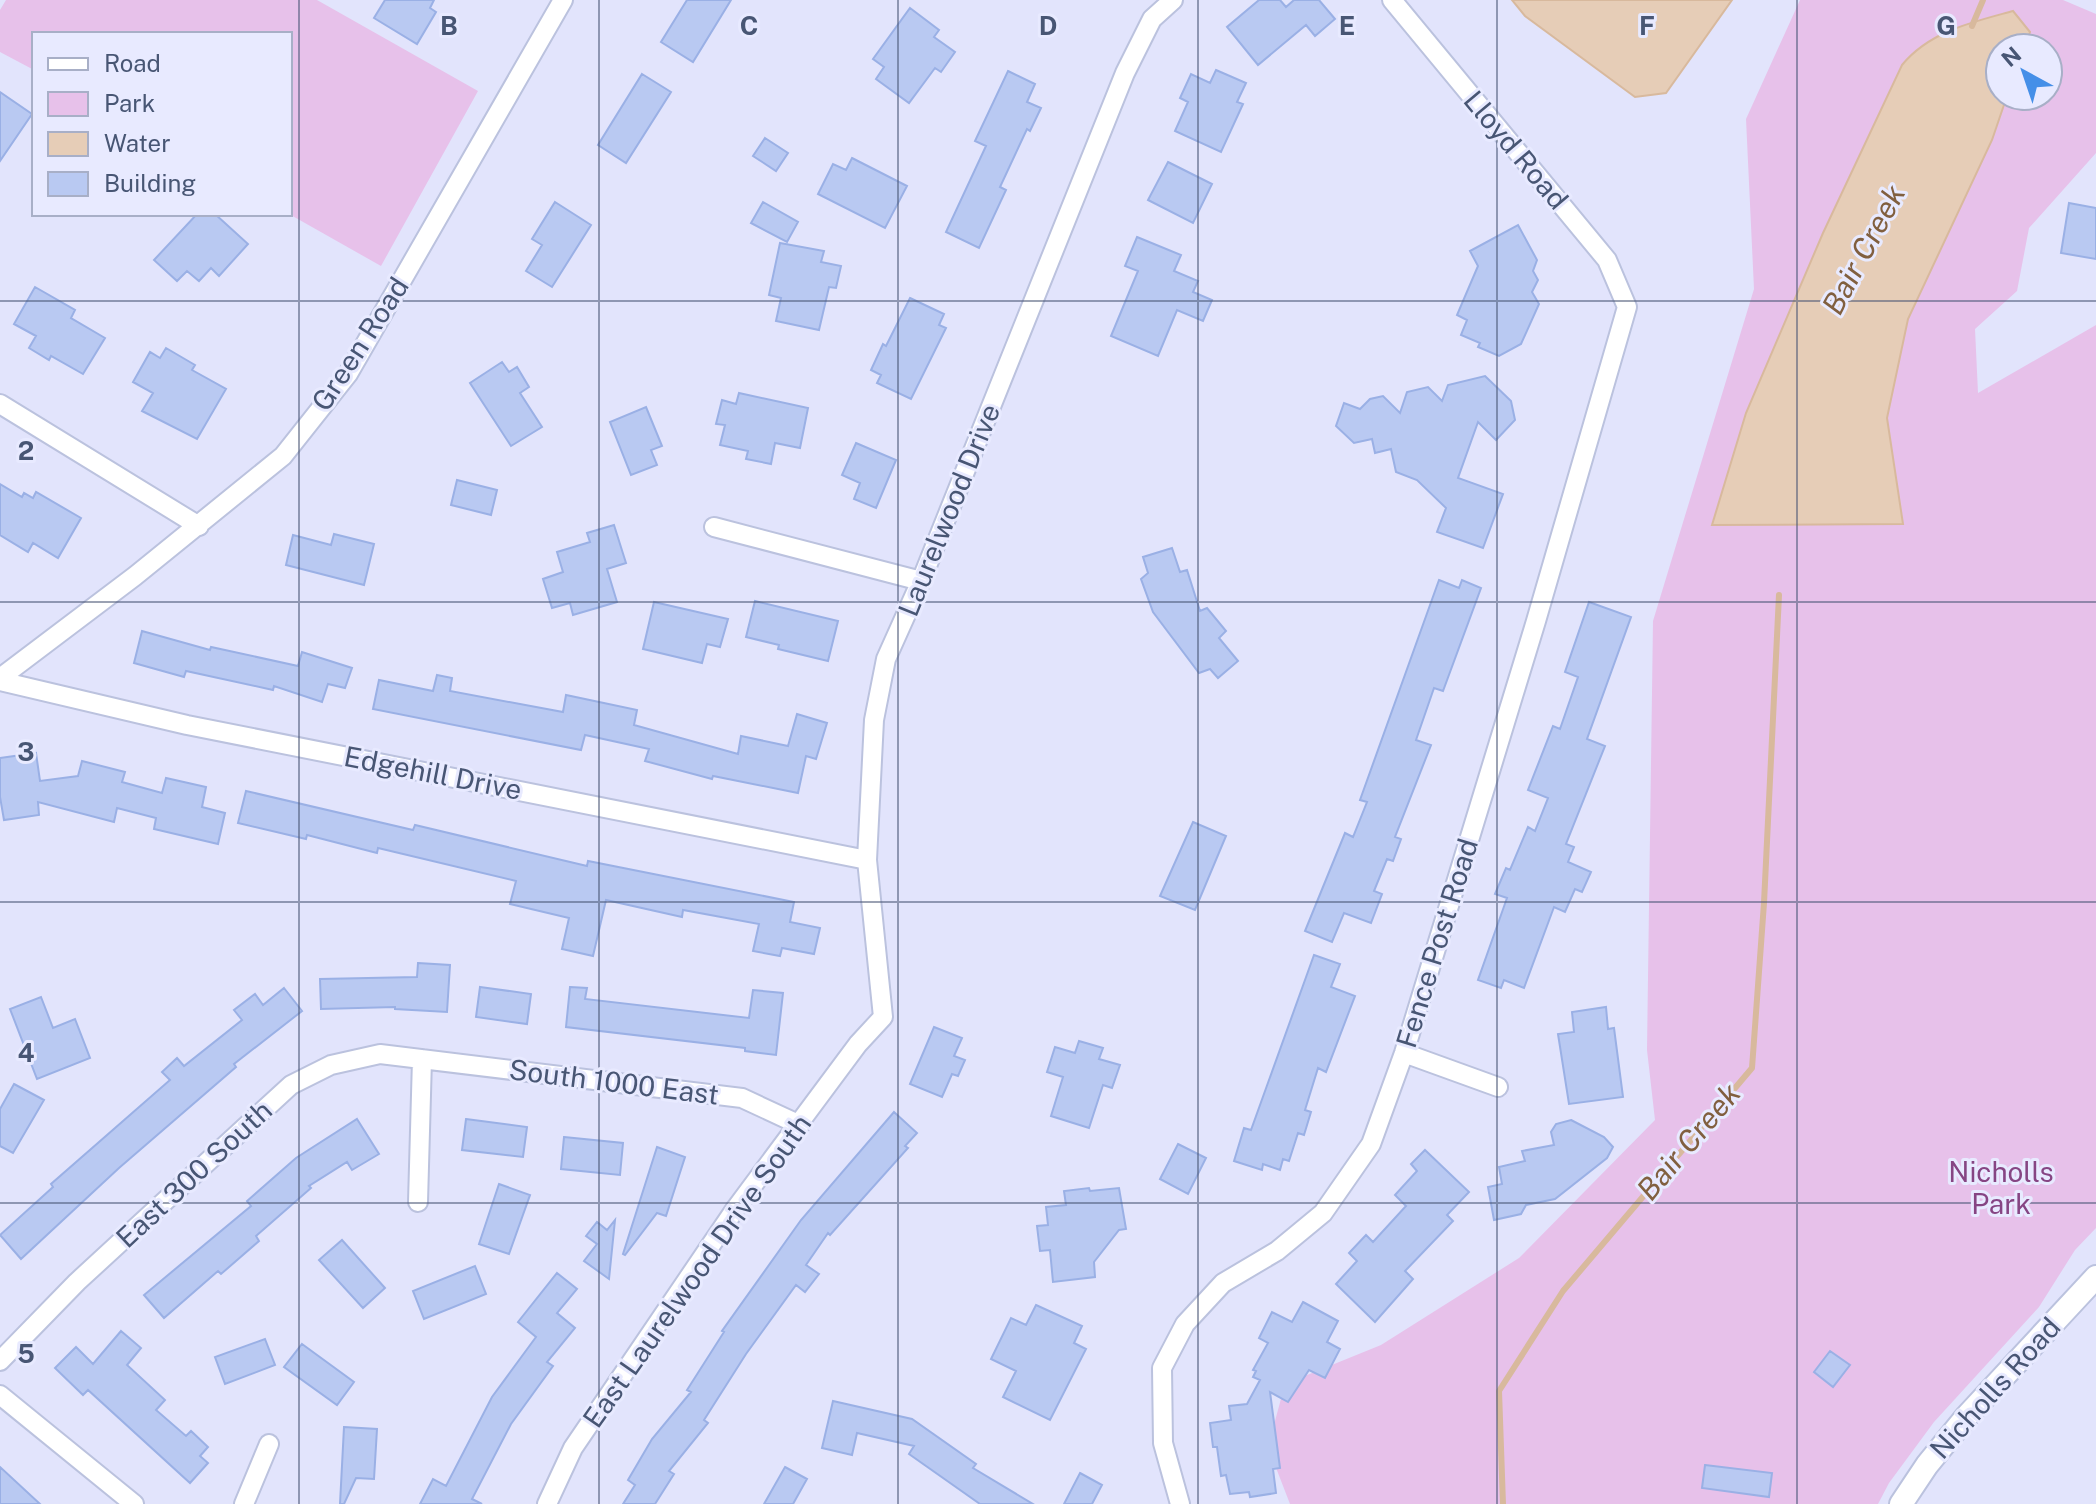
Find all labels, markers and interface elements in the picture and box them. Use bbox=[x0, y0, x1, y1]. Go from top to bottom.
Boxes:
text: B bbox=[440, 10, 458, 41]
text: C bbox=[740, 10, 758, 41]
text: D bbox=[1039, 10, 1057, 41]
text: E bbox=[1339, 10, 1355, 41]
text: F bbox=[1639, 10, 1655, 41]
text: G bbox=[1936, 10, 1956, 41]
legend bbox=[32, 32, 292, 216]
north arrow bbox=[1984, 32, 2064, 112]
text: N bbox=[1996, 41, 2026, 72]
text: Road bbox=[104, 49, 161, 77]
street label: Lloyd Road bbox=[1457, 84, 1575, 215]
text: Park bbox=[104, 89, 155, 117]
text: Water bbox=[104, 129, 171, 157]
text: Building bbox=[104, 169, 196, 197]
water label: Bair Creek bbox=[1814, 178, 1913, 320]
street label: Green Road bbox=[304, 271, 415, 417]
street label: Laurelwood Drive bbox=[891, 399, 1006, 621]
text: 2 bbox=[18, 435, 34, 466]
text: 3 bbox=[17, 736, 35, 767]
street label: Edgehill Drive bbox=[341, 739, 525, 806]
street label: Fence Post Road bbox=[1389, 834, 1484, 1051]
text: 4 bbox=[17, 1037, 35, 1068]
street label: South 1000 East bbox=[507, 1052, 721, 1111]
water label: Bair Creek bbox=[1629, 1075, 1748, 1207]
street label: East 300 South bbox=[109, 1093, 278, 1254]
street label: East Laurelwood Drive South bbox=[576, 1108, 817, 1434]
park label: Nicholls Park bbox=[1948, 1155, 2054, 1220]
street label: Nicholls Road bbox=[1923, 1310, 2067, 1465]
text: 5 bbox=[17, 1338, 35, 1369]

